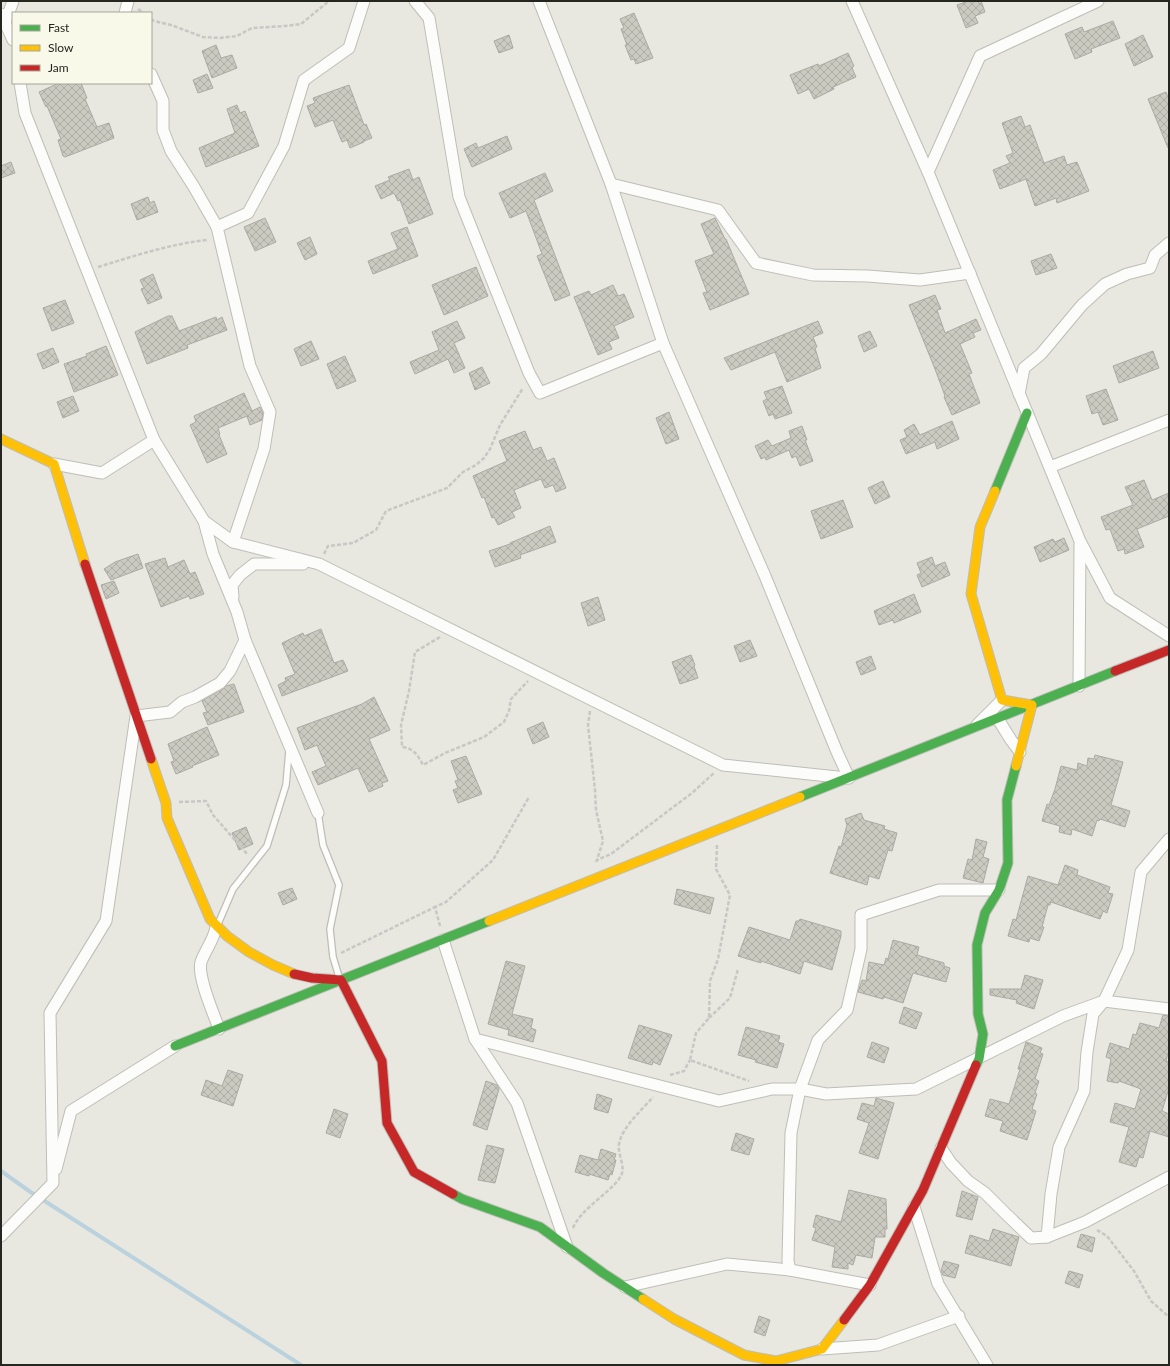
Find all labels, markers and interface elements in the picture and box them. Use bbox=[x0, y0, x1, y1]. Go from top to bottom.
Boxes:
legend bbox=[12, 12, 152, 84]
text: Fast bbox=[48, 20, 70, 35]
text: Slow bbox=[48, 40, 74, 55]
text: Jam bbox=[48, 60, 69, 75]

